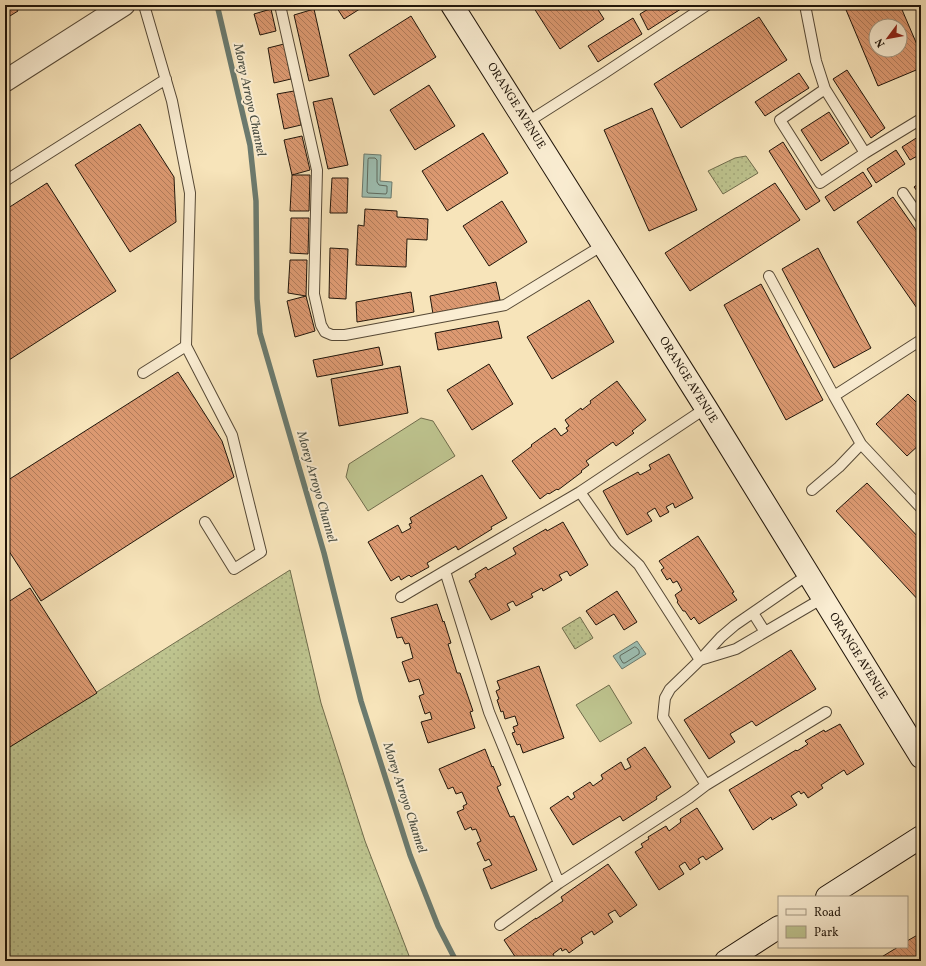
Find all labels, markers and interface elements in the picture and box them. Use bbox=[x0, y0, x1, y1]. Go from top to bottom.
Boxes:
north arrow bbox=[868, 18, 908, 58]
text: N bbox=[872, 35, 889, 50]
water label: Morey Arroyo Channel bbox=[228, 41, 270, 159]
street label: ORANGE AVENUE bbox=[483, 60, 549, 152]
street label: ORANGE AVENUE bbox=[655, 334, 721, 426]
water label: Morey Arroyo Channel bbox=[291, 428, 341, 545]
street label: ORANGE AVENUE bbox=[825, 610, 891, 702]
water label: Morey Arroyo Channel bbox=[377, 740, 431, 856]
legend bbox=[778, 896, 908, 948]
text: Road bbox=[814, 905, 841, 921]
text: Park bbox=[814, 925, 839, 941]

